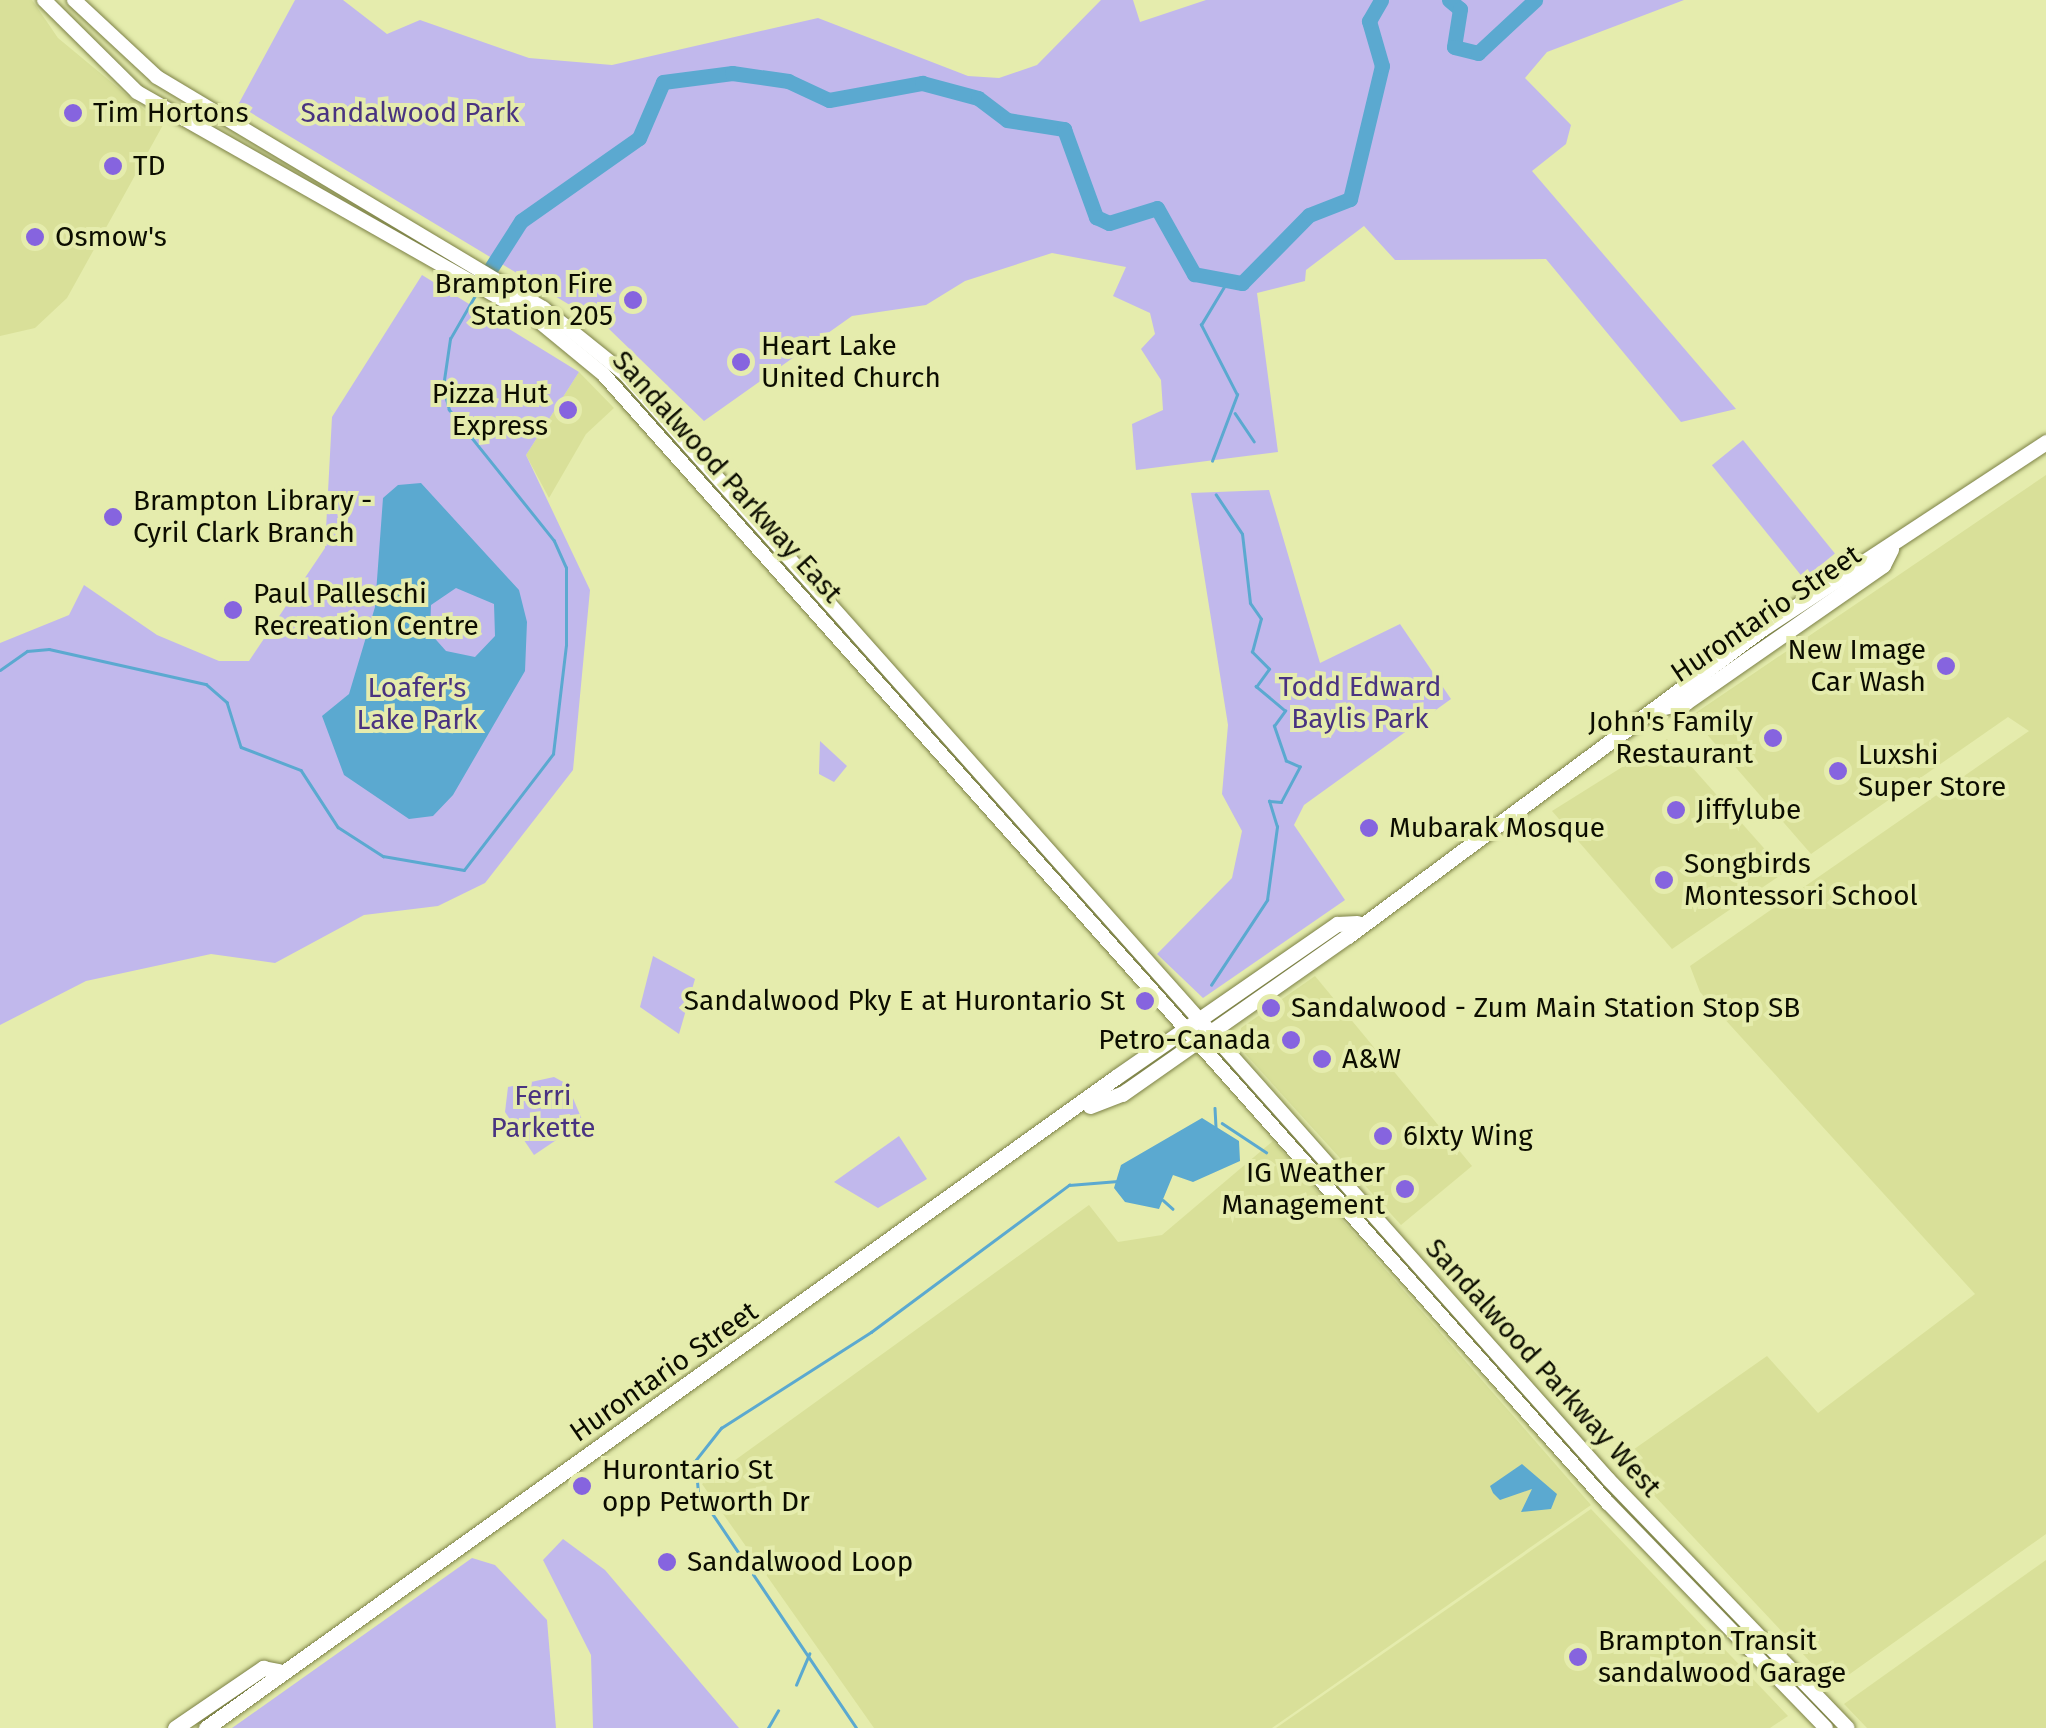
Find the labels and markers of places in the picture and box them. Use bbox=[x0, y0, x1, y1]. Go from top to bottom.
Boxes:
place label: Tim Hortons bbox=[93, 96, 249, 130]
marker: Tim Hortons bbox=[62, 102, 84, 124]
place label: TD bbox=[133, 149, 166, 183]
marker: TD bbox=[102, 155, 124, 177]
place label: Osmow's bbox=[55, 220, 167, 254]
marker: Osmow's bbox=[24, 226, 46, 248]
place label: Brampton Fire Station 205 bbox=[435, 267, 613, 333]
marker: Brampton Fire Station 205 bbox=[622, 289, 644, 311]
place label: Heart Lake United Church bbox=[761, 329, 941, 395]
marker: Heart Lake United Church bbox=[730, 351, 752, 373]
place label: Pizza Hut Express bbox=[432, 377, 548, 443]
marker: Pizza Hut Express bbox=[557, 399, 579, 421]
place label: Brampton Library - Cyril Clark Branch bbox=[133, 484, 372, 550]
marker: Brampton Library - Cyril Clark Branch bbox=[102, 506, 124, 528]
place label: Paul Palleschi Recreation Centre bbox=[253, 577, 479, 643]
marker: Paul Palleschi Recreation Centre bbox=[222, 599, 244, 621]
place label: New Image Car Wash bbox=[1788, 633, 1926, 699]
marker: New Image Car Wash bbox=[1935, 655, 1957, 677]
place label: John's Family Restaurant bbox=[1588, 705, 1753, 771]
marker: John's Family Restaurant bbox=[1762, 727, 1784, 749]
place label: Luxshi Super Store bbox=[1858, 738, 2006, 804]
marker: Luxshi Super Store bbox=[1827, 760, 1849, 782]
place label: Jiffylube bbox=[1696, 793, 1801, 827]
marker: Jiffylube bbox=[1665, 799, 1687, 821]
place label: Mubarak Mosque bbox=[1389, 811, 1605, 845]
marker: Mubarak Mosque bbox=[1358, 817, 1380, 839]
place label: Songbirds Montessori School bbox=[1684, 847, 1918, 913]
marker: Songbirds Montessori School bbox=[1653, 869, 1675, 891]
place label: Sandalwood Pky E at Hurontario St bbox=[684, 984, 1125, 1018]
marker: Sandalwood Pky E at Hurontario St bbox=[1134, 990, 1156, 1012]
place label: Sandalwood - Zum Main Station Stop SB bbox=[1291, 991, 1800, 1025]
marker: Sandalwood - Zum Main Station Stop SB bbox=[1260, 997, 1282, 1019]
place label: Petro-Canada bbox=[1098, 1023, 1271, 1057]
marker: Petro-Canada bbox=[1280, 1029, 1302, 1051]
place label: A&W bbox=[1342, 1042, 1401, 1076]
marker: A&W bbox=[1311, 1048, 1333, 1070]
place label: 6Ixty Wing bbox=[1403, 1119, 1533, 1153]
marker: 6Ixty Wing bbox=[1372, 1125, 1394, 1147]
place label: IG Weather Management bbox=[1221, 1156, 1385, 1222]
marker: IG Weather Management bbox=[1394, 1178, 1416, 1200]
place label: Hurontario St opp Petworth Dr bbox=[602, 1453, 810, 1519]
marker: Hurontario St opp Petworth Dr bbox=[571, 1475, 593, 1497]
place label: Sandalwood Loop bbox=[687, 1545, 913, 1579]
marker: Sandalwood Loop bbox=[656, 1551, 678, 1573]
place label: Brampton Transit sandalwood Garage bbox=[1598, 1624, 1846, 1690]
marker: Brampton Transit sandalwood Garage bbox=[1567, 1646, 1589, 1668]

